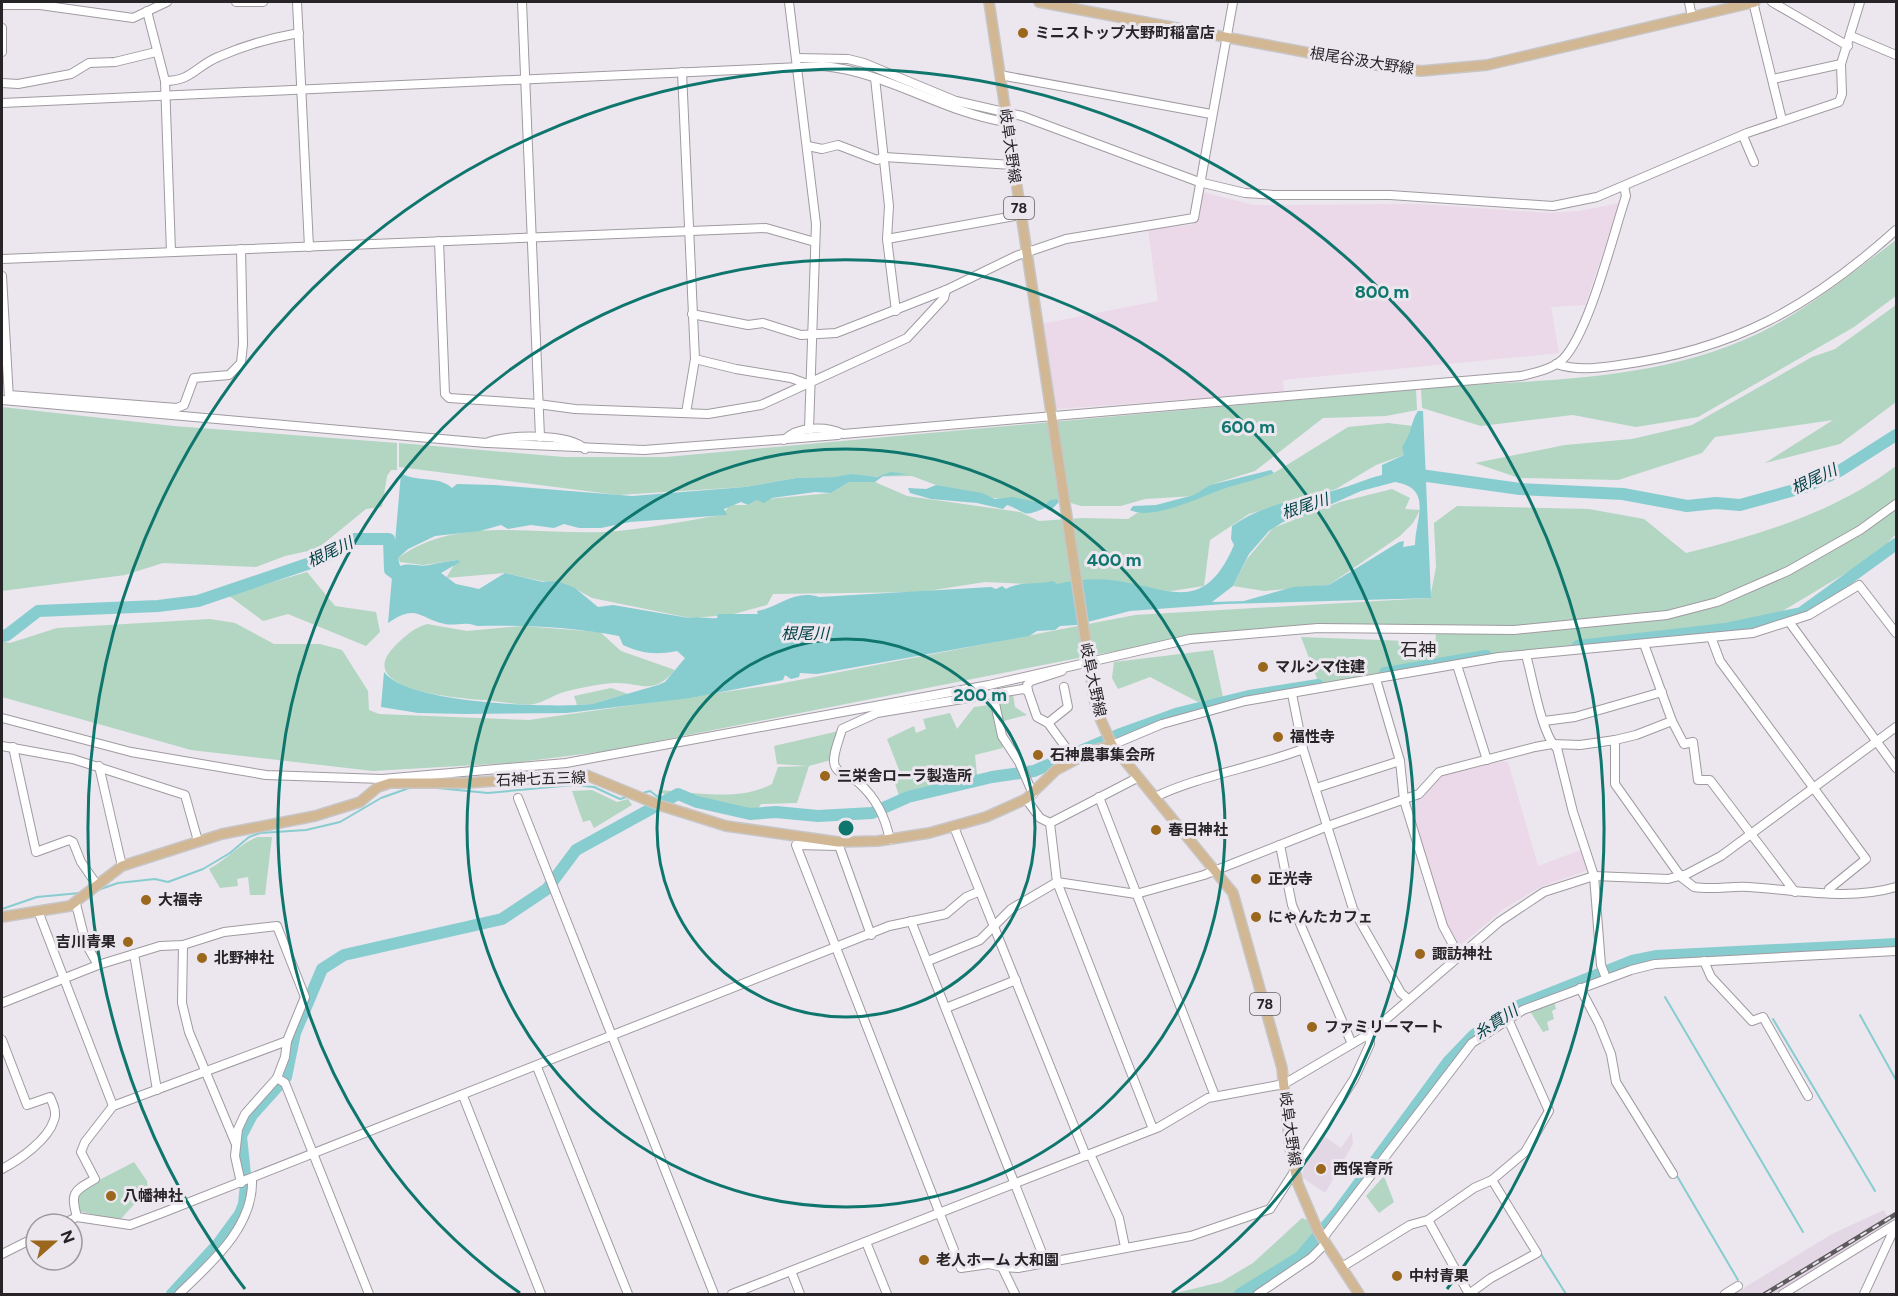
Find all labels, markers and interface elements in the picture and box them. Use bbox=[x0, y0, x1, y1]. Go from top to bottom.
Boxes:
place label: ミニストップ大野町稲富店 bbox=[1035, 24, 1215, 42]
marker: ミニストップ大野町稲富店 bbox=[1016, 26, 1030, 40]
street label: 根尾谷汲大野線 bbox=[1309, 44, 1415, 78]
street label: 岐阜大野線 bbox=[996, 108, 1024, 184]
road number: 78 bbox=[1004, 197, 1034, 219]
text: 800 m bbox=[1355, 281, 1409, 303]
text: 600 m bbox=[1221, 416, 1275, 438]
water label: 根尾川 bbox=[1788, 459, 1842, 498]
water label: 根尾川 bbox=[1279, 489, 1333, 522]
water label: 根尾川 bbox=[304, 532, 358, 571]
text: 400 m bbox=[1087, 549, 1141, 571]
water label: 根尾川 bbox=[781, 624, 831, 643]
district label: 石神 bbox=[1400, 639, 1436, 661]
street label: 岐阜大野線 bbox=[1076, 641, 1110, 719]
place label: マルシマ住建 bbox=[1275, 658, 1365, 676]
marker: マルシマ住建 bbox=[1256, 660, 1270, 674]
text: 200 m bbox=[953, 684, 1007, 706]
place label: 福性寺 bbox=[1289, 728, 1335, 746]
marker: 福性寺 bbox=[1271, 730, 1285, 744]
place label: 石神農事集会所 bbox=[1050, 746, 1155, 764]
marker: 石神農事集会所 bbox=[1031, 748, 1045, 762]
place label: 三栄舎ローラ製造所 bbox=[837, 767, 972, 785]
street label: 石神七五三線 bbox=[496, 768, 586, 790]
marker: 三栄舎ローラ製造所 bbox=[818, 769, 832, 783]
centre of rings bbox=[836, 818, 856, 838]
place label: 春日神社 bbox=[1168, 821, 1228, 839]
marker: 春日神社 bbox=[1149, 823, 1163, 837]
place label: 正光寺 bbox=[1268, 870, 1313, 888]
marker: 正光寺 bbox=[1249, 872, 1263, 886]
place label: 大福寺 bbox=[158, 891, 203, 909]
marker: 大福寺 bbox=[139, 893, 153, 907]
place label: にゃんたカフェ bbox=[1268, 908, 1373, 926]
marker: にゃんたカフェ bbox=[1249, 910, 1263, 924]
place label: 吉川青果 bbox=[56, 933, 116, 951]
marker: 吉川青果 bbox=[121, 935, 135, 949]
place label: 諏訪神社 bbox=[1432, 945, 1492, 963]
marker: 諏訪神社 bbox=[1413, 947, 1427, 961]
place label: 北野神社 bbox=[214, 949, 274, 967]
marker: 北野神社 bbox=[195, 951, 209, 965]
road number: 78 bbox=[1250, 993, 1280, 1015]
water label: 糸貫川 bbox=[1471, 1000, 1523, 1043]
place label: ファミリーマート bbox=[1324, 1018, 1444, 1036]
marker: ファミリーマート bbox=[1305, 1020, 1319, 1034]
street label: 岐阜大野線 bbox=[1276, 1091, 1304, 1167]
place label: 西保育所 bbox=[1333, 1160, 1393, 1178]
marker: 西保育所 bbox=[1314, 1162, 1328, 1176]
place label: 八幡神社 bbox=[123, 1187, 183, 1205]
marker: 八幡神社 bbox=[104, 1189, 118, 1203]
north arrow bbox=[24, 1212, 84, 1272]
text: N bbox=[56, 1228, 79, 1246]
place label: 老人ホーム 大和園 bbox=[936, 1251, 1059, 1269]
marker: 老人ホーム 大和園 bbox=[917, 1253, 931, 1267]
place label: 中村青果 bbox=[1409, 1267, 1469, 1285]
marker: 中村青果 bbox=[1390, 1269, 1404, 1283]

